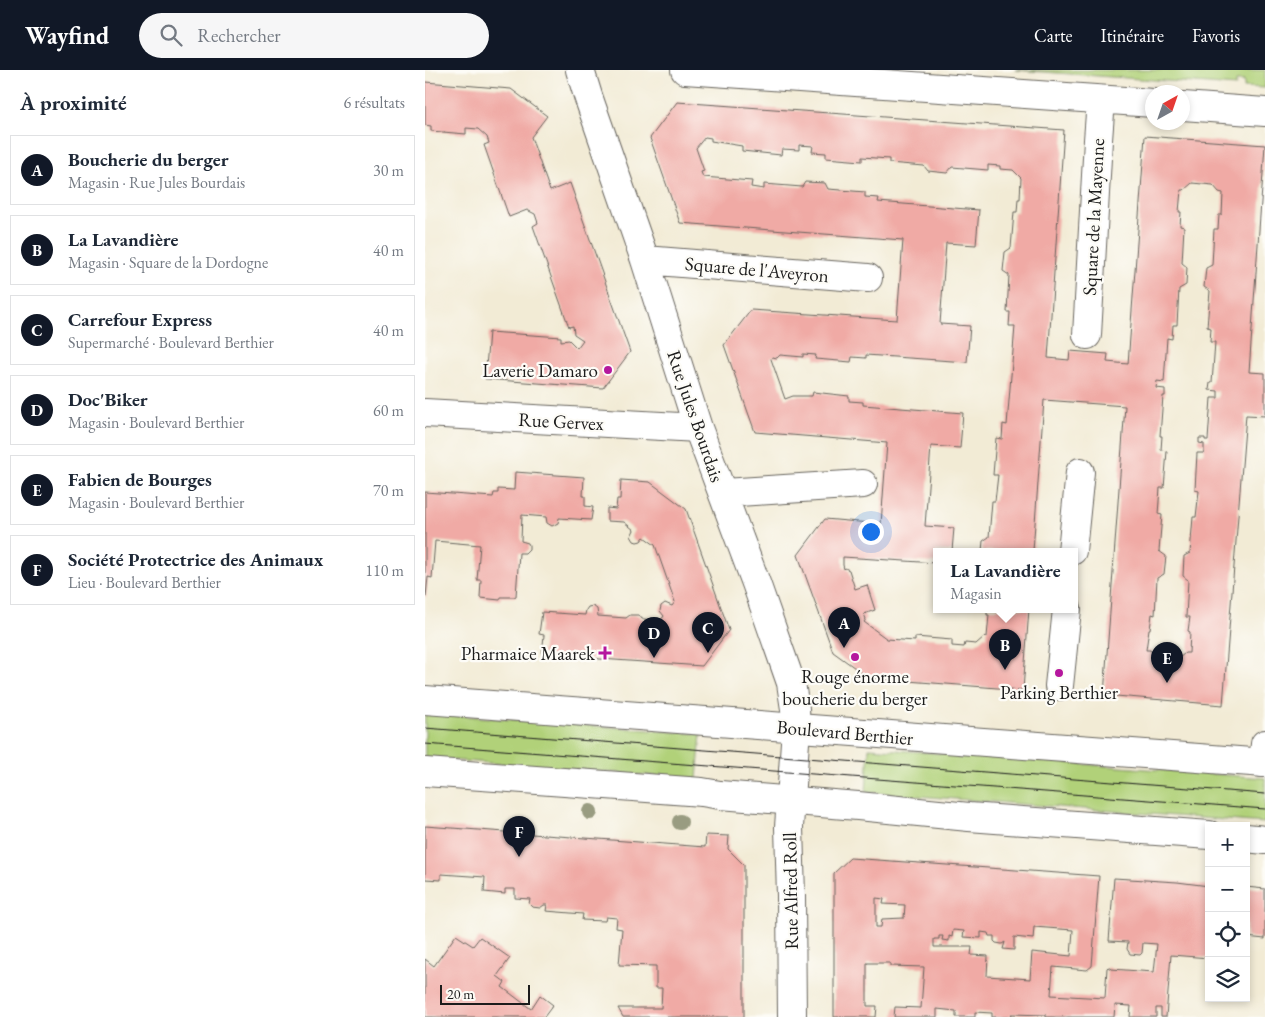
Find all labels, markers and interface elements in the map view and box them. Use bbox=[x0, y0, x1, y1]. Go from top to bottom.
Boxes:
search box bbox=[139, 13, 489, 58]
text: Wayfind bbox=[25, 20, 109, 51]
icon: search bbox=[157, 21, 185, 49]
text: Rechercher bbox=[197, 23, 281, 48]
text: Carte bbox=[1034, 24, 1073, 47]
text: Itinéraire bbox=[1101, 24, 1164, 47]
text: Favoris bbox=[1192, 24, 1240, 47]
north arrow bbox=[1145, 85, 1190, 130]
text: À proximité bbox=[20, 89, 127, 116]
text: 6 résultats bbox=[343, 92, 405, 113]
street label: Square de la Mayenne bbox=[1077, 138, 1110, 296]
text: Boucherie du berger bbox=[68, 147, 229, 172]
text: A bbox=[31, 160, 43, 181]
text: 30 m bbox=[373, 160, 404, 181]
text: Magasin · Rue Jules Bourdais bbox=[68, 172, 245, 193]
text: La Lavandière bbox=[68, 227, 178, 252]
text: B bbox=[32, 240, 42, 261]
text: 40 m bbox=[373, 240, 404, 261]
street label: Square de l'Aveyron bbox=[684, 251, 830, 288]
text: Magasin · Square de la Dordogne bbox=[68, 252, 268, 273]
text: Carrefour Express bbox=[68, 307, 212, 332]
text: C bbox=[31, 320, 43, 341]
text: 40 m bbox=[373, 320, 404, 341]
text: Supermarché · Boulevard Berthier bbox=[68, 332, 274, 353]
street label: Rue Jules Bourdais bbox=[661, 347, 730, 486]
place label: Laverie Damaro bbox=[482, 358, 598, 383]
marker: Laverie Damaro bbox=[602, 364, 614, 376]
text: Doc'Biker bbox=[68, 387, 148, 412]
text: D bbox=[31, 400, 43, 421]
text: 60 m bbox=[373, 400, 404, 421]
street label: Rue Gervex bbox=[518, 407, 605, 436]
text: Magasin · Boulevard Berthier bbox=[68, 412, 244, 433]
text: Fabien de Bourges bbox=[68, 467, 212, 492]
text: E bbox=[32, 480, 42, 501]
text: 70 m bbox=[373, 480, 404, 501]
text: Magasin · Boulevard Berthier bbox=[68, 492, 244, 513]
your location bbox=[858, 519, 884, 545]
text: Société Protectrice des Animaux bbox=[68, 547, 323, 572]
popup bbox=[933, 548, 1078, 613]
text: La Lavandière bbox=[950, 558, 1061, 583]
text: F bbox=[33, 560, 41, 581]
text: 110 m bbox=[365, 560, 404, 581]
text: Lieu · Boulevard Berthier bbox=[68, 572, 221, 593]
text: Magasin bbox=[950, 583, 1002, 604]
pin: A bbox=[828, 607, 860, 648]
pin: C bbox=[692, 612, 724, 653]
pin: D bbox=[638, 617, 670, 658]
pin: B bbox=[989, 629, 1021, 670]
place label: Pharmaice Maarek bbox=[461, 641, 596, 666]
pin: E bbox=[1151, 642, 1183, 683]
marker: Pharmaice Maarek bbox=[599, 647, 611, 659]
marker: Rouge énorme boucherie du berger bbox=[849, 651, 861, 663]
place label: Rouge énorme boucherie du berger bbox=[782, 664, 928, 711]
marker: Parking Berthier bbox=[1053, 667, 1065, 679]
place label: Parking Berthier bbox=[1000, 680, 1119, 705]
street label: Boulevard Berthier bbox=[776, 714, 915, 751]
pin: F bbox=[503, 816, 535, 857]
map controls bbox=[1205, 822, 1250, 1002]
button: + bbox=[1205, 822, 1250, 867]
street label: Rue Alfred Roll bbox=[777, 832, 804, 950]
button: − bbox=[1205, 867, 1250, 912]
button: locate bbox=[1205, 912, 1250, 957]
button: layers bbox=[1205, 957, 1250, 1002]
scale bar bbox=[440, 982, 530, 1005]
text: 20 m bbox=[447, 985, 474, 1003]

